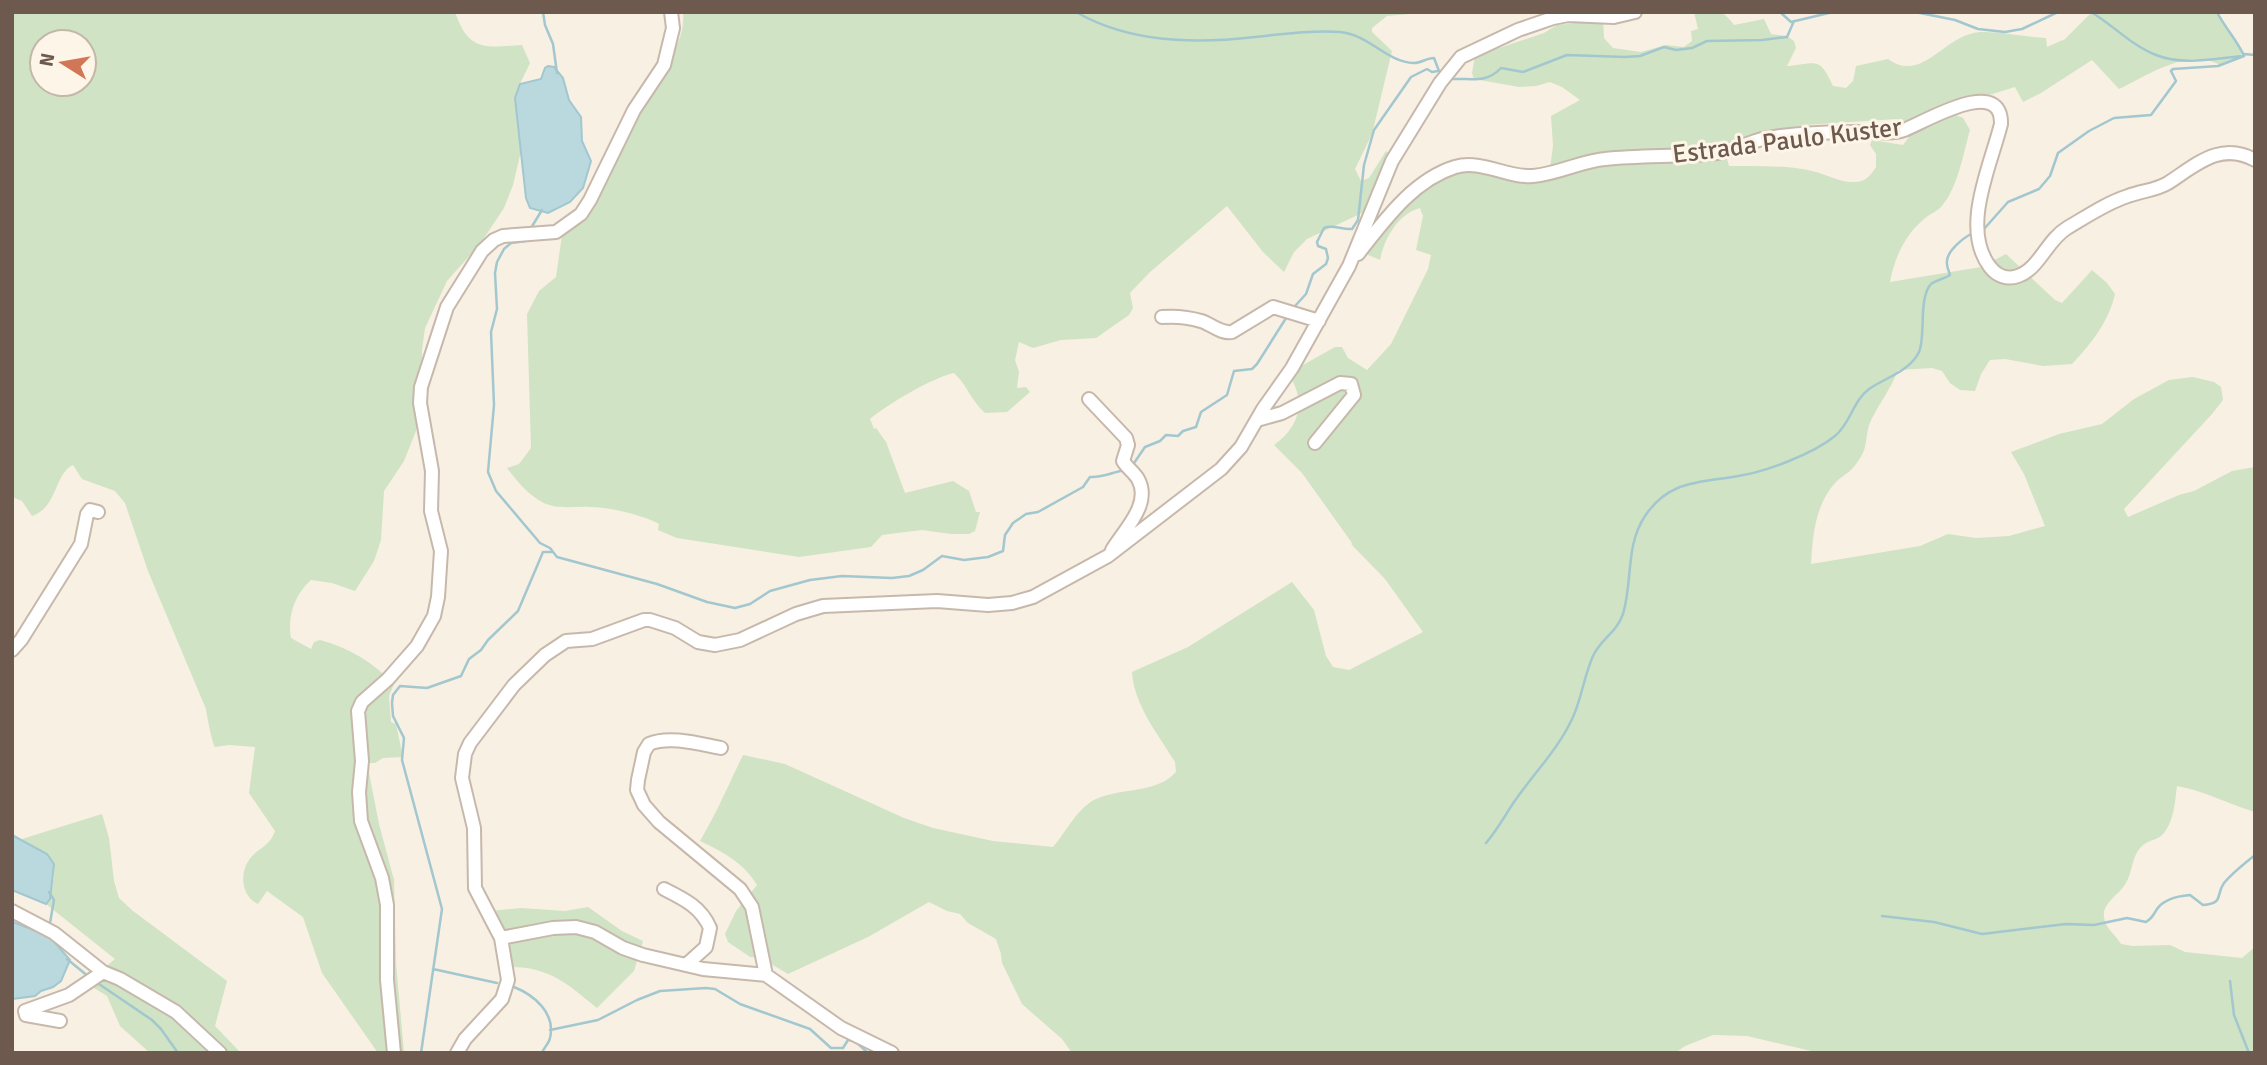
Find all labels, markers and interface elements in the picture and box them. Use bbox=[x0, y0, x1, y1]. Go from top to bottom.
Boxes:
north arrow bbox=[28, 28, 98, 98]
text: N bbox=[34, 51, 60, 69]
street label: Estrada Paulo Kuster bbox=[1671, 111, 1904, 171]

